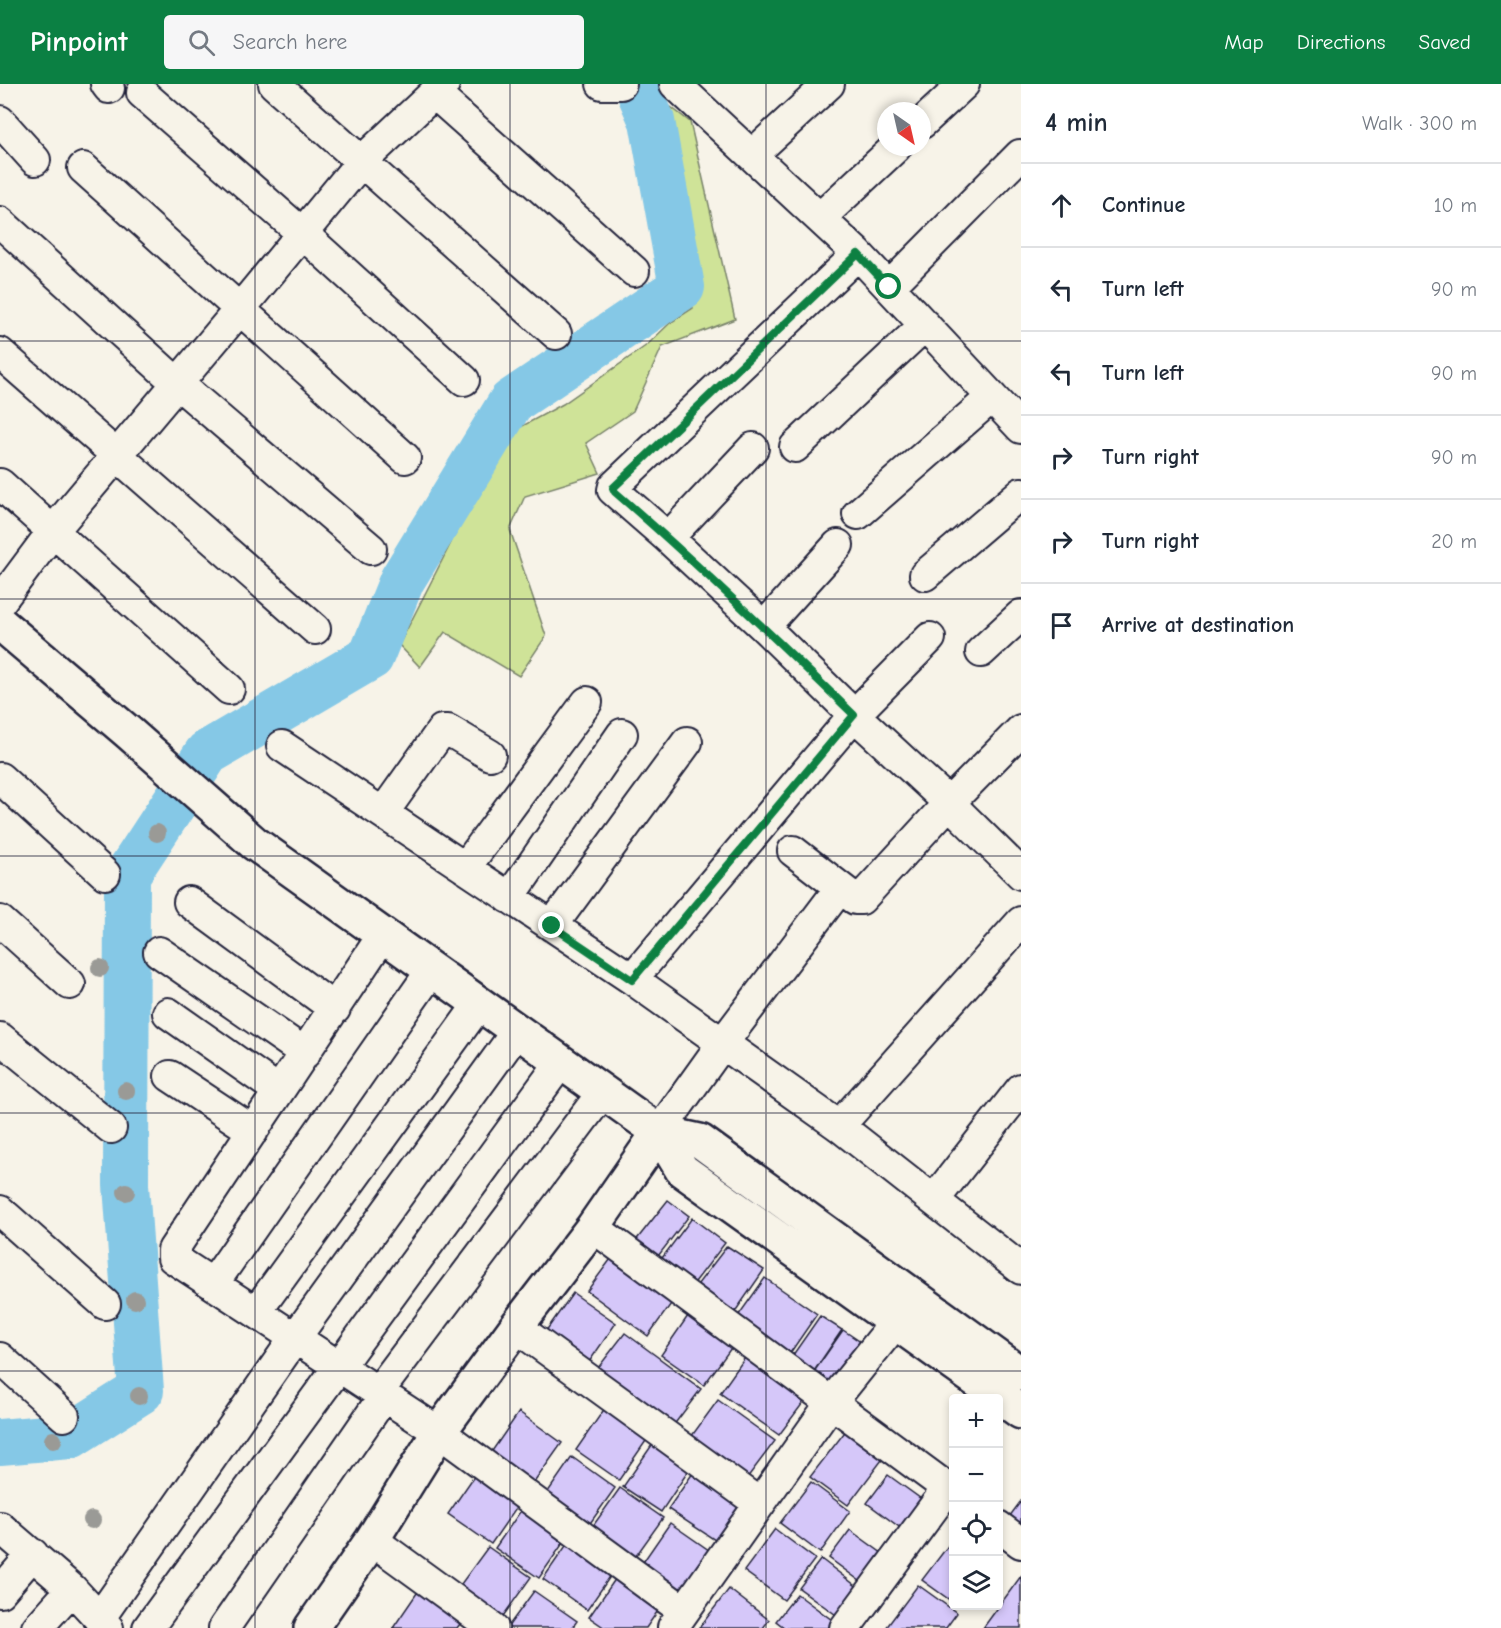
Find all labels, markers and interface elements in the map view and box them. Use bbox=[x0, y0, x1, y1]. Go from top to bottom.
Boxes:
search box bbox=[164, 15, 584, 69]
text: Pinpoint bbox=[30, 26, 128, 58]
icon: search bbox=[185, 26, 218, 59]
text: Search here bbox=[233, 29, 347, 55]
text: Map bbox=[1224, 30, 1264, 54]
text: Directions bbox=[1297, 30, 1386, 54]
text: Saved bbox=[1419, 30, 1471, 54]
north arrow bbox=[877, 102, 931, 156]
text: 4 min bbox=[1045, 108, 1108, 138]
text: Walk · 300 m bbox=[1362, 112, 1477, 135]
icon: ahead bbox=[1045, 189, 1078, 222]
text: Continue bbox=[1102, 192, 1185, 218]
text: 10 m bbox=[1434, 194, 1477, 217]
route start bbox=[875, 273, 901, 299]
icon: left bbox=[1045, 273, 1078, 306]
text: Turn left bbox=[1102, 276, 1184, 302]
text: 90 m bbox=[1431, 278, 1477, 301]
icon: left bbox=[1045, 357, 1078, 390]
text: Turn left bbox=[1102, 360, 1184, 386]
text: 90 m bbox=[1431, 362, 1477, 385]
icon: right bbox=[1045, 441, 1078, 474]
text: Turn right bbox=[1102, 444, 1199, 470]
text: 90 m bbox=[1431, 446, 1477, 469]
icon: right bbox=[1045, 525, 1078, 558]
text: Turn right bbox=[1102, 528, 1199, 554]
text: 20 m bbox=[1431, 530, 1477, 553]
icon: arrive bbox=[1045, 609, 1078, 642]
text: Arrive at destination bbox=[1102, 612, 1294, 638]
route end bbox=[538, 912, 564, 938]
map controls bbox=[949, 1394, 1003, 1610]
button: + bbox=[949, 1394, 1003, 1448]
button: − bbox=[949, 1448, 1003, 1502]
button: locate bbox=[949, 1502, 1003, 1556]
button: layers bbox=[949, 1556, 1003, 1610]

